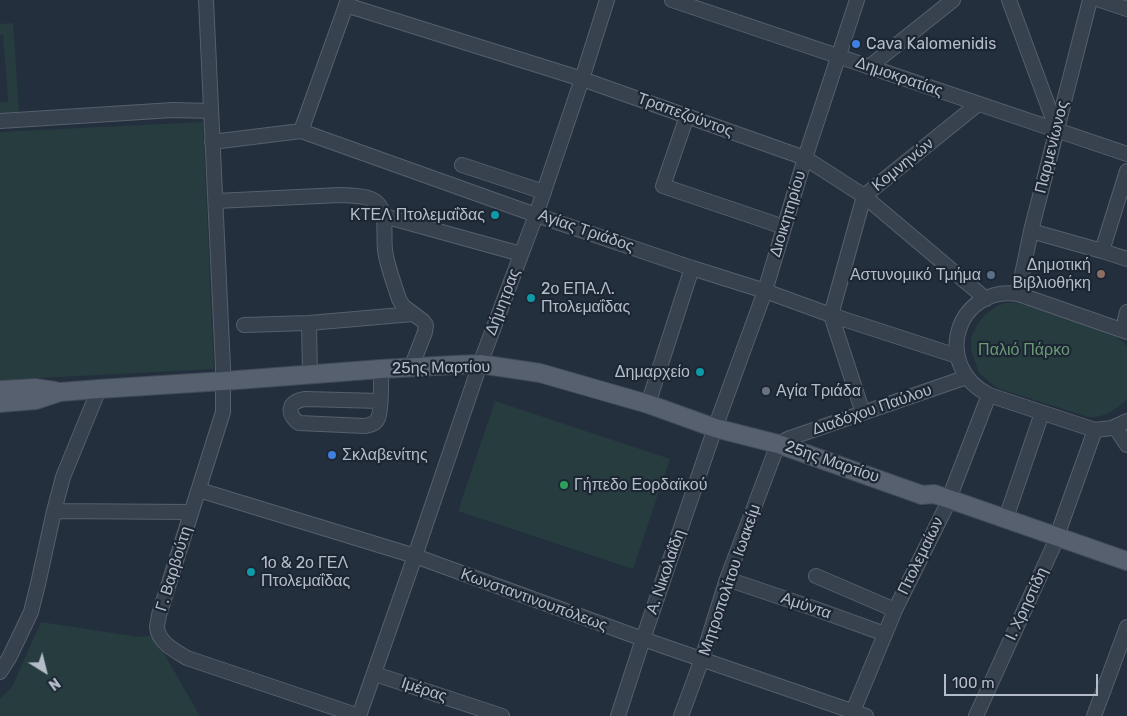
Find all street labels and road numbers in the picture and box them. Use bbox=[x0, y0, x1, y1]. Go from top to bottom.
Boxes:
street label: Δημοκρατίας bbox=[853, 53, 945, 101]
street label: Τραπεζούντος bbox=[634, 89, 736, 141]
street label: Παρμενίωνος bbox=[1031, 99, 1073, 195]
street label: Κομνηνών bbox=[868, 134, 938, 196]
street label: Διοικητηρίου bbox=[766, 169, 810, 259]
street label: Αγίας Τριάδος bbox=[536, 206, 636, 256]
street label: Δήμητρας bbox=[481, 266, 525, 338]
street label: 25ης Μαρτίου bbox=[392, 358, 490, 378]
street label: Διαδόχου Παύλου bbox=[810, 381, 934, 439]
street label: 25ης Μαρτίου bbox=[782, 437, 882, 487]
street label: Μητροπολίτου Ιωακείμ bbox=[695, 502, 765, 658]
street label: Πτολεμαίων bbox=[894, 514, 948, 598]
street label: Γ. Βαρβούτη bbox=[152, 524, 196, 614]
street label: Α. Νικολαΐδη bbox=[643, 527, 689, 617]
street label: Ι. Χρηστίδη bbox=[1002, 564, 1052, 644]
street label: Κωνσταντινουπόλεως bbox=[458, 565, 610, 635]
street label: Αμύντα bbox=[778, 588, 834, 624]
street label: Ιμέρας bbox=[399, 674, 449, 706]

